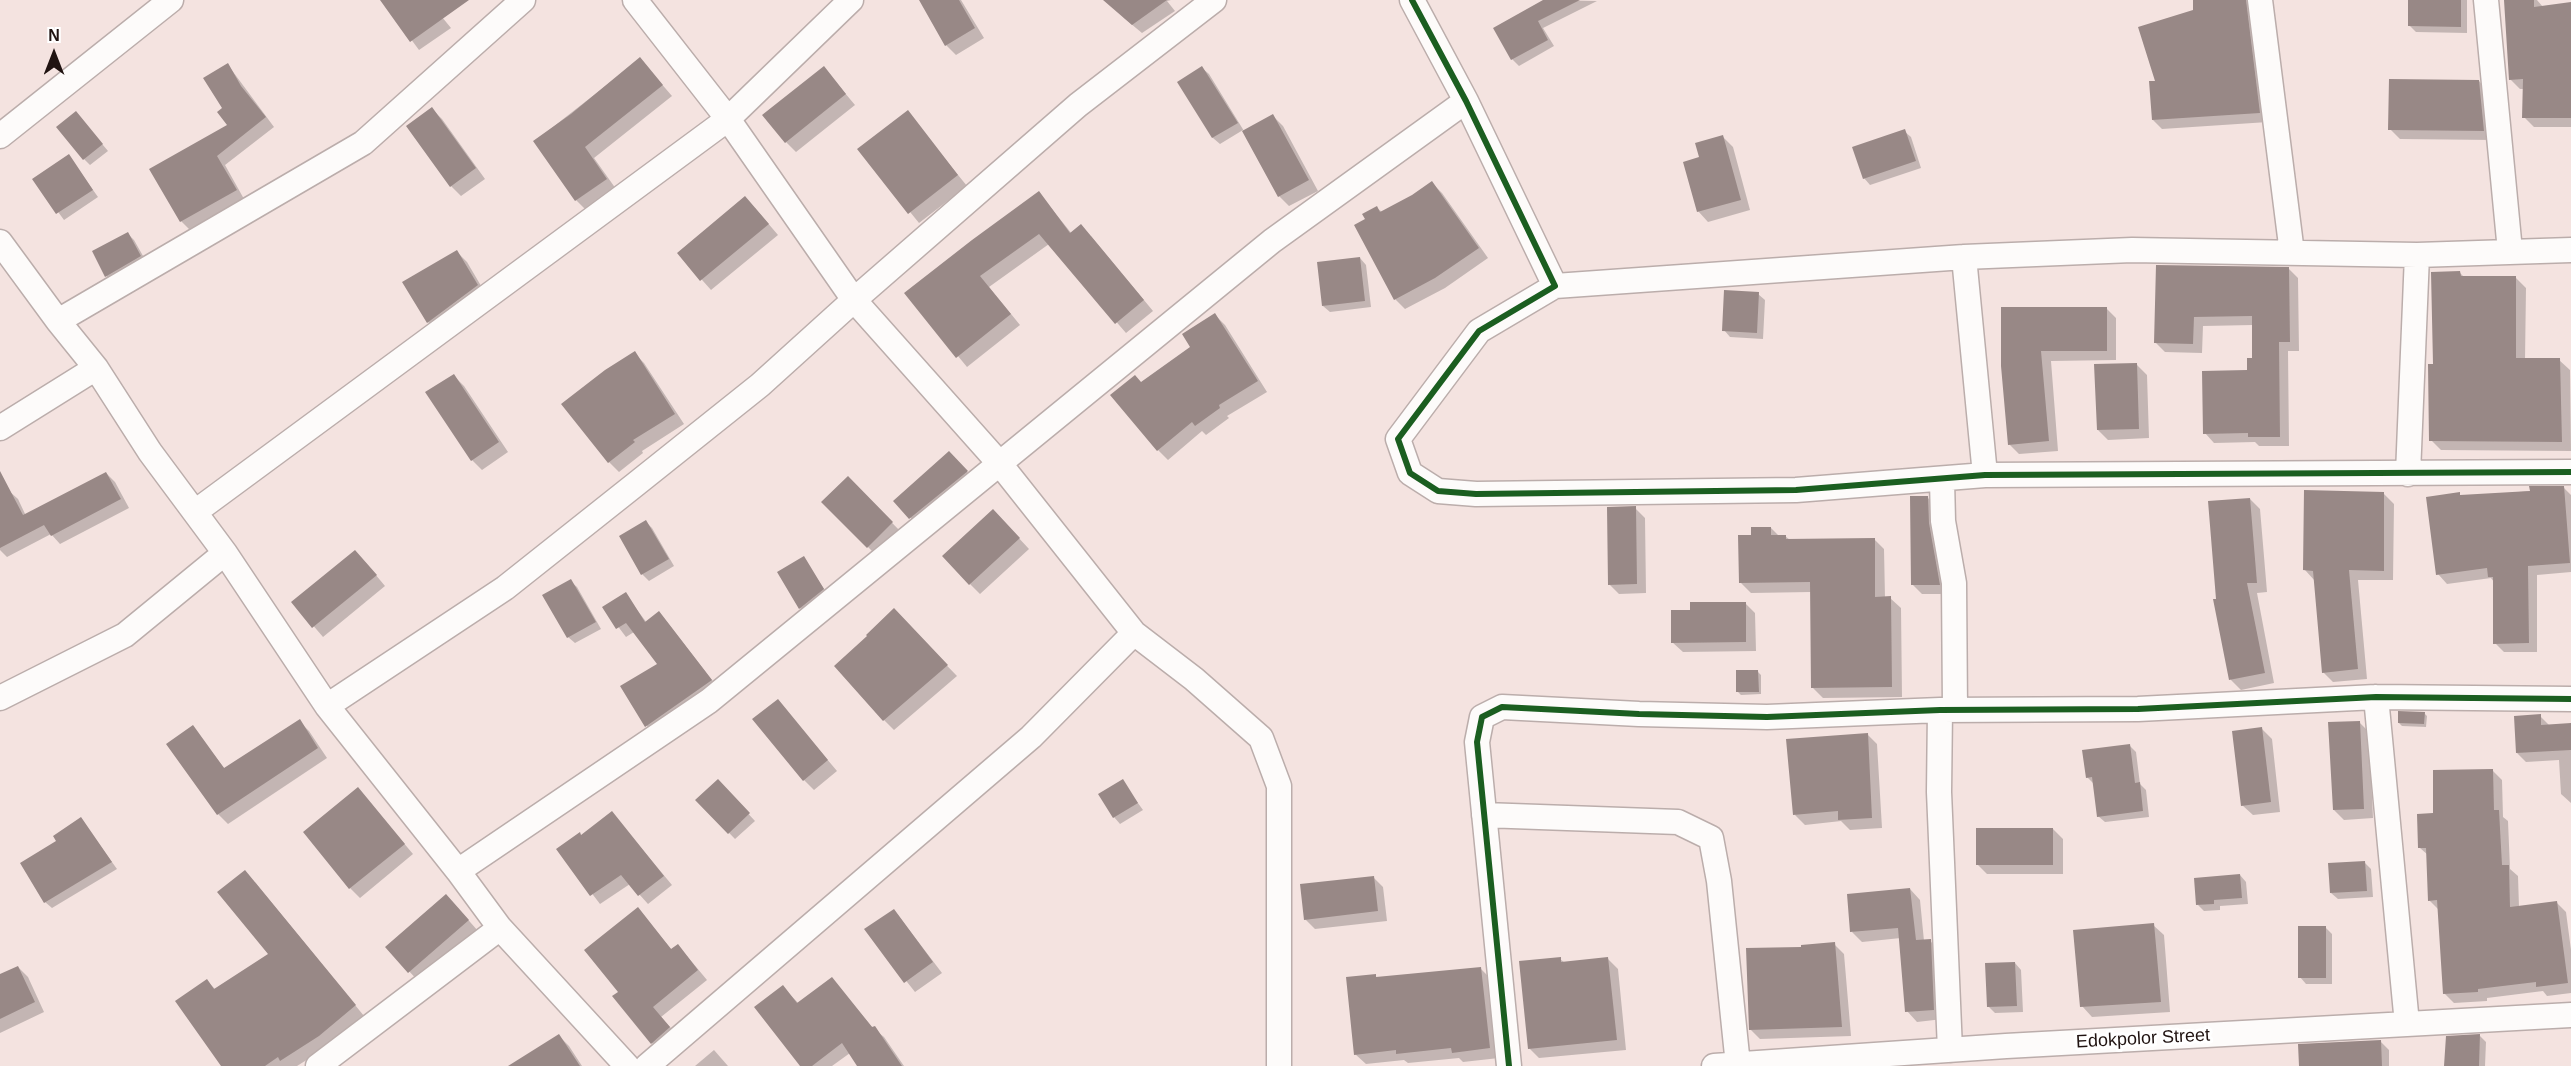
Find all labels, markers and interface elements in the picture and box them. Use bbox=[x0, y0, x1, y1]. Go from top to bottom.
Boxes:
north arrow bbox=[24, 24, 84, 84]
text: N bbox=[48, 27, 60, 44]
street label: Edokpolor Street bbox=[2075, 1025, 2211, 1053]

